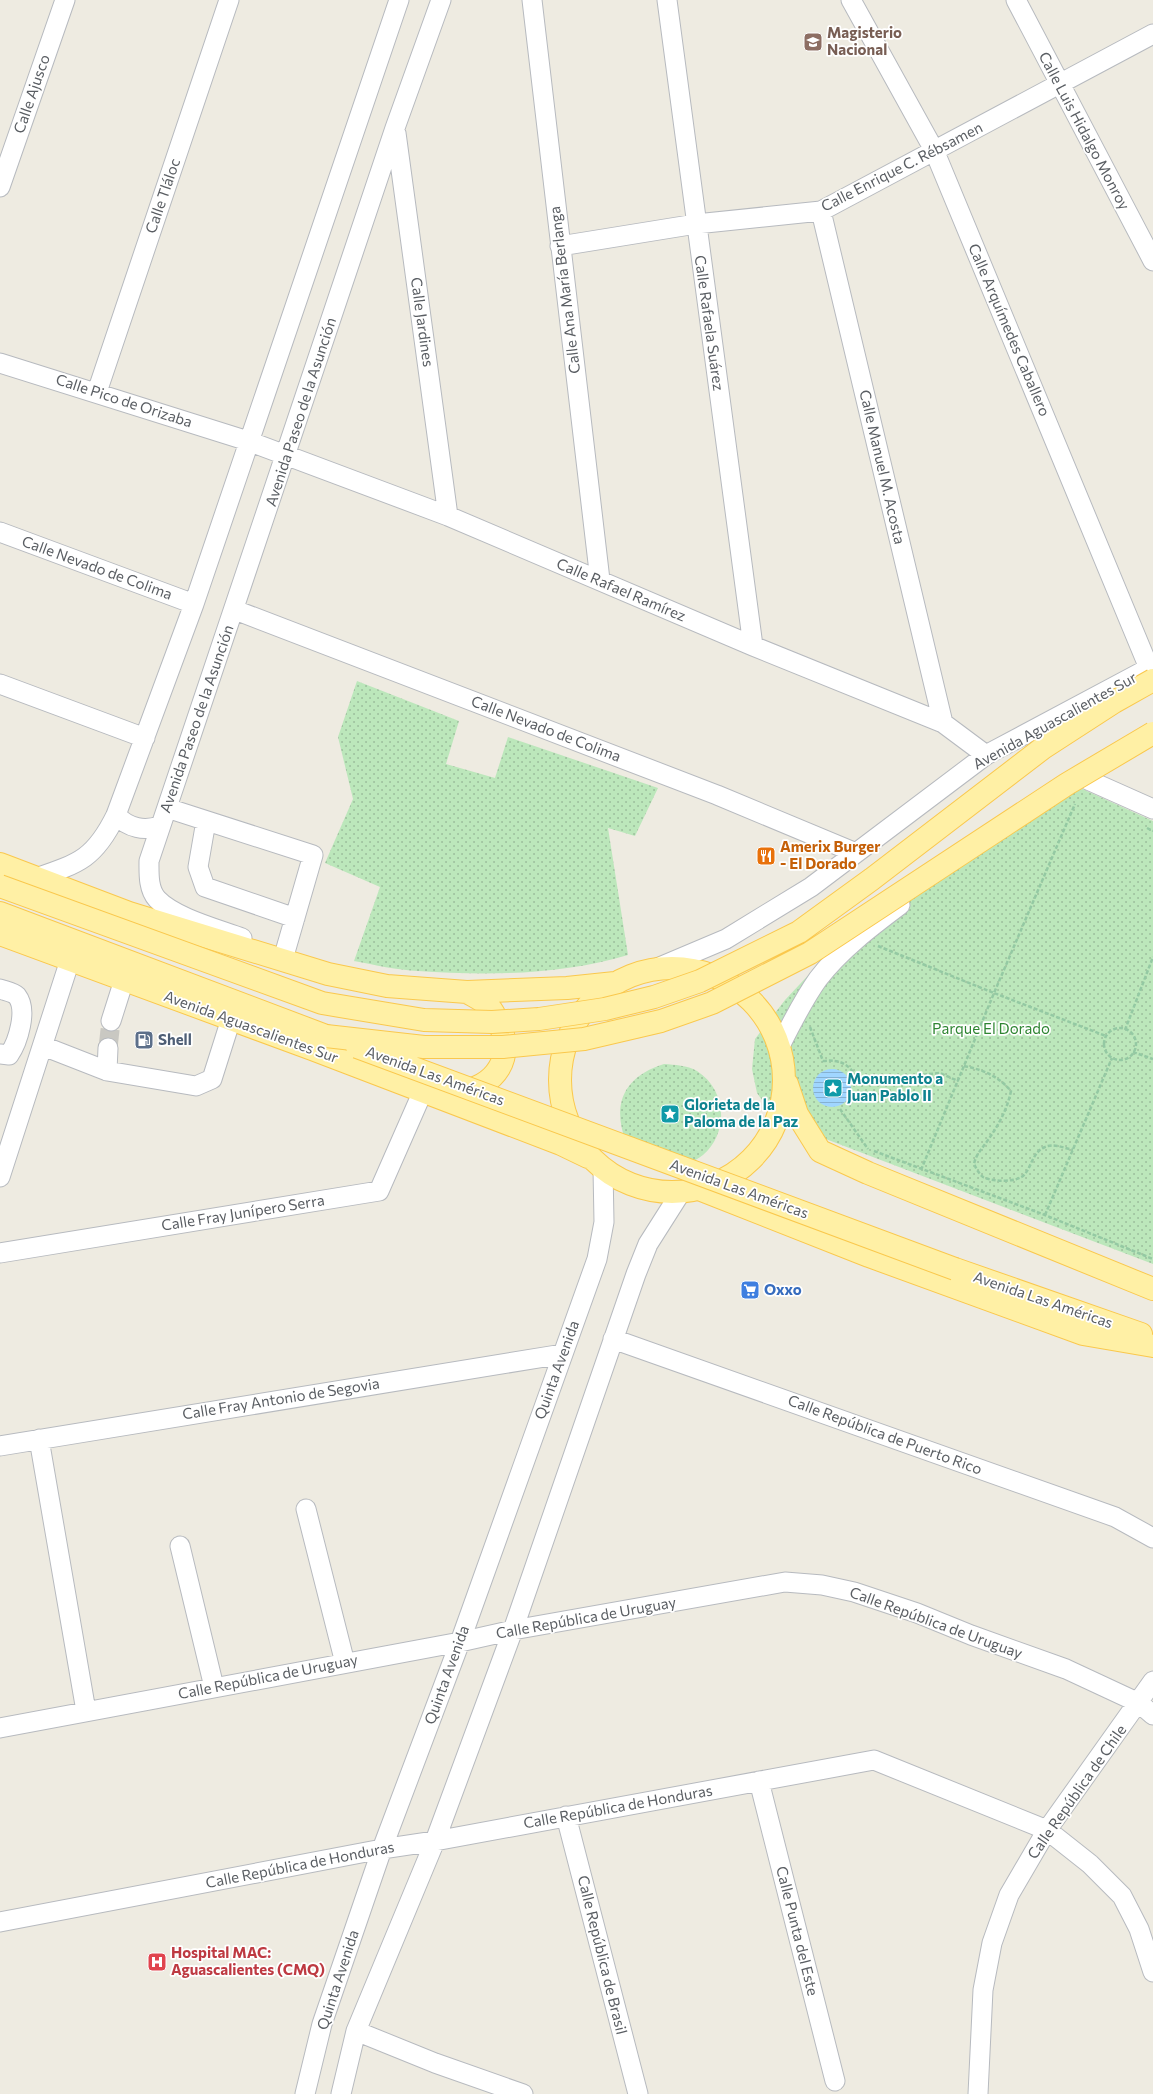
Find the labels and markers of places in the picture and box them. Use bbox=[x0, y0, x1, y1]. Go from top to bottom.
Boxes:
place label: Magisterio Nacional bbox=[827, 23, 902, 58]
school or university icon: Magisterio Nacional bbox=[802, 31, 824, 53]
place label: Amerix Burger - El Dorado bbox=[780, 837, 880, 872]
restaurant icon: Amerix Burger - El Dorado bbox=[755, 845, 777, 867]
fuel station icon: Shell bbox=[133, 1029, 155, 1051]
place label: Shell bbox=[158, 1030, 192, 1048]
place label: Monumento a Juan Pablo II bbox=[847, 1069, 943, 1104]
place icon: Monumento a Juan Pablo II bbox=[822, 1077, 844, 1099]
place label: Glorieta de la Paloma de la Paz bbox=[684, 1095, 799, 1130]
place icon: Glorieta de la Paloma de la Paz bbox=[659, 1103, 681, 1125]
supermarket icon: Oxxo bbox=[739, 1279, 761, 1301]
place label: Oxxo bbox=[764, 1280, 802, 1298]
place label: Hospital MAC: Aguascalientes (CMQ) bbox=[171, 1943, 325, 1978]
hospital icon: Hospital MAC: Aguascalientes (CMQ) bbox=[146, 1951, 168, 1973]

